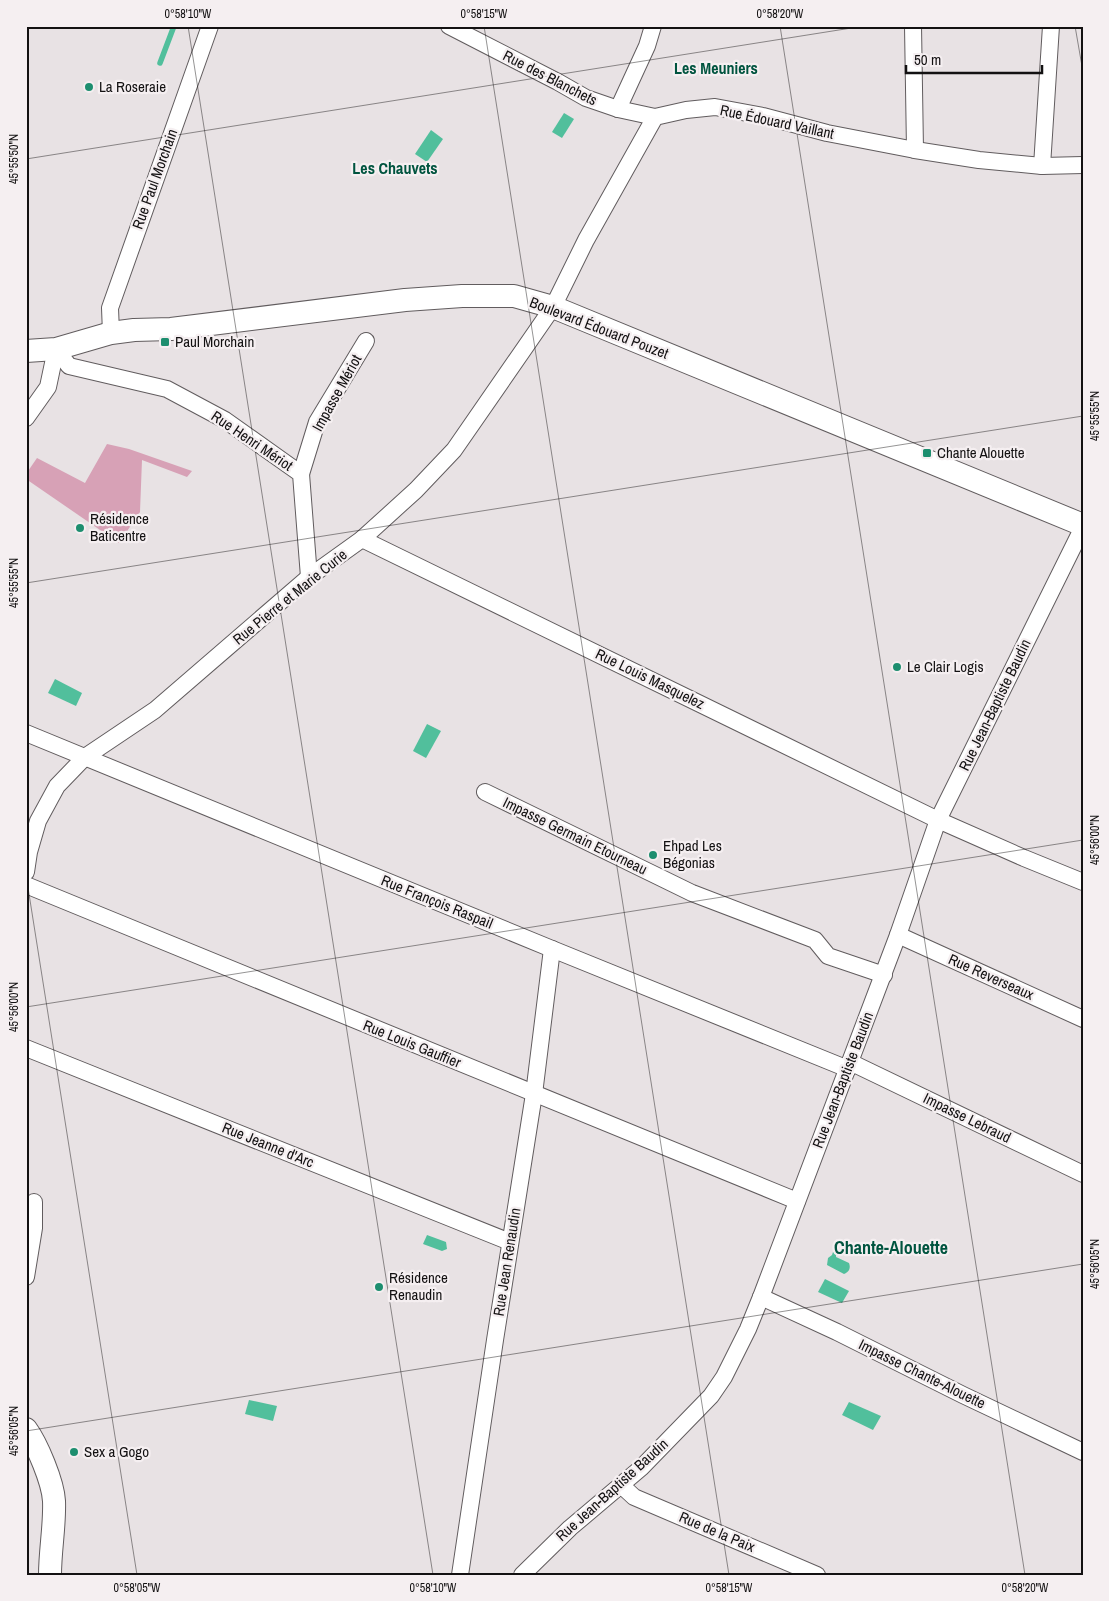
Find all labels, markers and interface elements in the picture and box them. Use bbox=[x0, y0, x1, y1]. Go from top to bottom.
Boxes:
text: 0°58'10"W bbox=[165, 6, 212, 22]
text: 0°58'15"W bbox=[461, 6, 508, 22]
text: 0°58'20"W bbox=[757, 6, 804, 22]
scale bar bbox=[906, 42, 1043, 74]
street label: Rue des Blanchets bbox=[499, 45, 601, 110]
text: 50 m bbox=[914, 49, 941, 70]
district label: Les Meuniers bbox=[674, 57, 758, 79]
place label: La Roseraie bbox=[99, 76, 166, 97]
marker: La Roseraie bbox=[83, 81, 95, 93]
street label: Rue Édouard Vaillant bbox=[718, 99, 837, 144]
street label: Rue Paul Morchain bbox=[127, 126, 182, 232]
text: 45°55'50"N bbox=[6, 134, 22, 184]
district label: Les Chauvets bbox=[352, 157, 438, 179]
street label: Boulevard Édouard Pouzet bbox=[527, 291, 672, 364]
place label: Paul Morchain bbox=[175, 331, 254, 352]
marker: Paul Morchain bbox=[159, 336, 171, 348]
street label: Impasse Mériot bbox=[307, 350, 367, 435]
text: 45°55'55"N bbox=[1087, 391, 1103, 441]
street label: Rue Henri Mériot bbox=[207, 406, 298, 476]
place label: Chante Alouette bbox=[937, 442, 1025, 463]
marker: Chante Alouette bbox=[921, 447, 933, 459]
place label: Résidence Baticentre bbox=[90, 508, 149, 546]
marker: Résidence Baticentre bbox=[74, 522, 86, 534]
street label: Rue Pierre et Marie Curie bbox=[228, 544, 351, 649]
text: 45°55'55"N bbox=[6, 558, 22, 608]
street label: Rue Jean-Baptiste Baudin bbox=[953, 635, 1036, 774]
street label: Rue Louis Masquelez bbox=[592, 643, 708, 714]
place label: Le Clair Logis bbox=[907, 656, 984, 677]
marker: Le Clair Logis bbox=[891, 661, 903, 673]
street label: Impasse Germain Etourneau bbox=[500, 791, 651, 880]
text: 45°56'00"N bbox=[1087, 815, 1103, 865]
place label: Ehpad Les Bégonias bbox=[663, 835, 722, 873]
marker: Ehpad Les Bégonias bbox=[647, 849, 659, 861]
street label: Rue François Raspail bbox=[378, 870, 496, 934]
street label: Rue Reverseaux bbox=[945, 948, 1038, 1005]
text: 45°56'00"N bbox=[6, 982, 22, 1032]
street label: Rue Jean-Baptiste Baudin bbox=[807, 1009, 878, 1151]
street label: Rue Louis Gauffier bbox=[360, 1014, 464, 1073]
street label: Impasse Lebraud bbox=[920, 1087, 1015, 1148]
street label: Rue Jeanne d'Arc bbox=[219, 1117, 317, 1173]
street label: Rue Jean Renaudin bbox=[488, 1206, 525, 1318]
district label: Chante-Alouette bbox=[834, 1235, 948, 1260]
text: 45°56'05"N bbox=[1087, 1239, 1103, 1289]
place label: Résidence Renaudin bbox=[389, 1267, 448, 1305]
marker: Résidence Renaudin bbox=[373, 1281, 385, 1293]
street label: Impasse Chante-Alouette bbox=[855, 1334, 989, 1413]
text: 45°56'05"N bbox=[6, 1406, 22, 1456]
street label: Rue Jean-Baptiste Baudin bbox=[551, 1434, 672, 1546]
place label: Sex a Gogo bbox=[84, 1441, 149, 1462]
marker: Sex a Gogo bbox=[68, 1446, 80, 1458]
street label: Rue de la Paix bbox=[676, 1506, 759, 1557]
text: 0°58'05"W bbox=[114, 1580, 161, 1596]
text: 0°58'10"W bbox=[410, 1580, 457, 1596]
text: 0°58'15"W bbox=[706, 1580, 753, 1596]
text: 0°58'20"W bbox=[1002, 1580, 1049, 1596]

